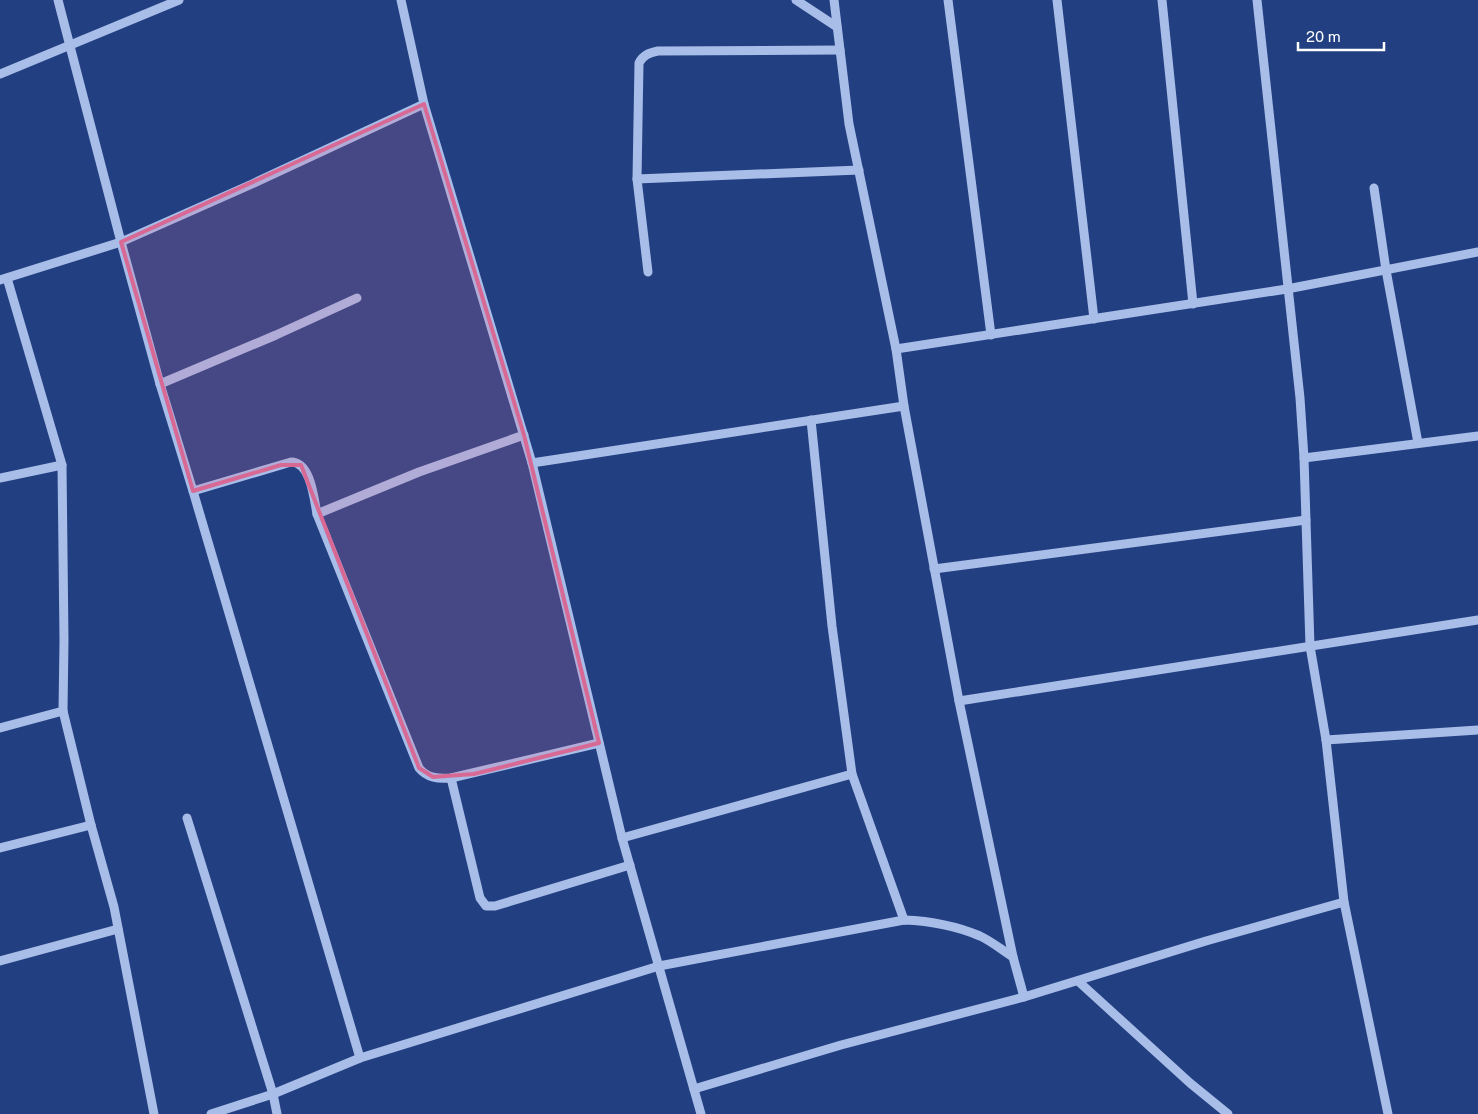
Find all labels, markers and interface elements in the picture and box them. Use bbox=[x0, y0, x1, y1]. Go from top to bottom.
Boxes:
scale bar bbox=[1298, 20, 1384, 52]
text: 20 m bbox=[1306, 28, 1341, 45]

